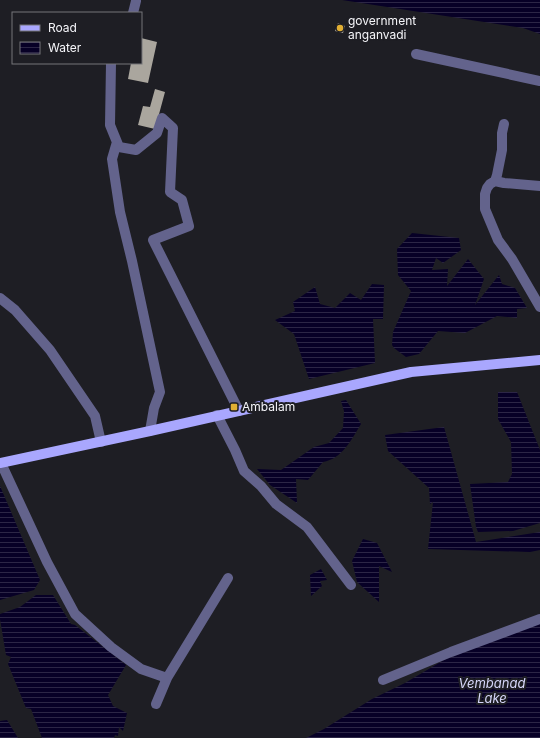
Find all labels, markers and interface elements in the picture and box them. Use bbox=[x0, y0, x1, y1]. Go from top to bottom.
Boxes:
legend bbox=[12, 12, 142, 64]
place label: government anganvadi bbox=[348, 13, 416, 42]
text: Road bbox=[48, 20, 77, 35]
marker: government anganvadi bbox=[335, 23, 345, 33]
text: Water bbox=[48, 40, 82, 55]
place label: Ambalam bbox=[242, 399, 295, 414]
marker: Ambalam bbox=[229, 402, 239, 412]
water label: Vembanad Lake bbox=[459, 675, 525, 706]

